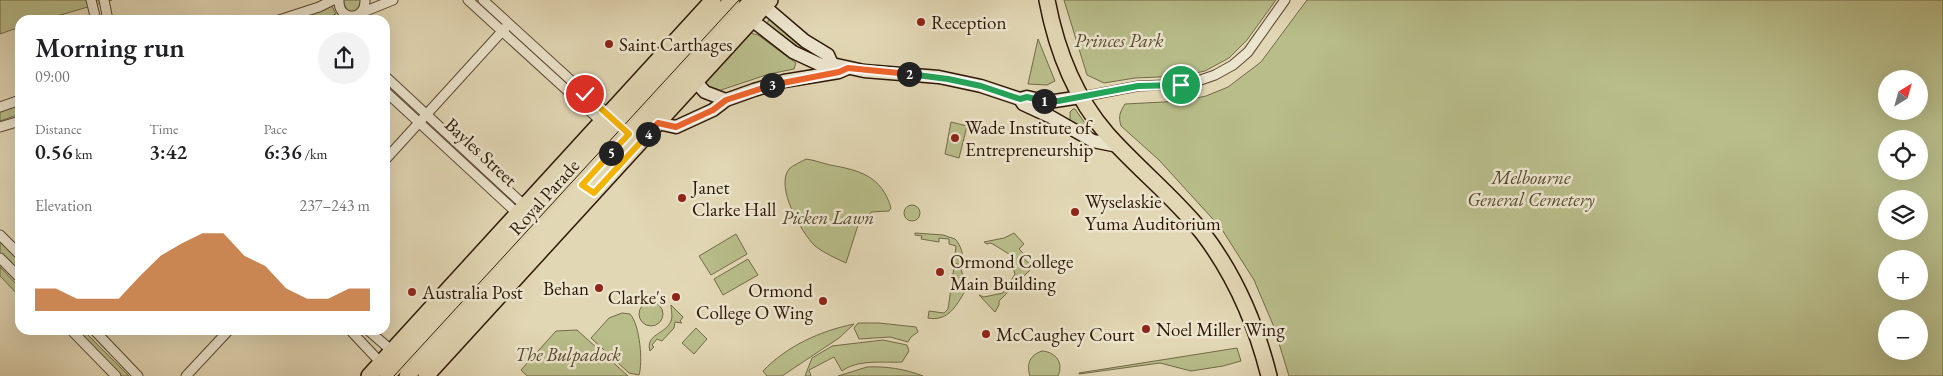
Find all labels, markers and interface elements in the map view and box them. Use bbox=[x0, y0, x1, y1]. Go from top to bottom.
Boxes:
place label: Reception bbox=[931, 10, 1006, 35]
marker: Reception bbox=[915, 16, 927, 28]
park label: Princes Park bbox=[1074, 28, 1164, 53]
text: Morning run bbox=[35, 29, 185, 65]
button: share bbox=[318, 32, 370, 84]
place label: Saint Carthages bbox=[619, 32, 732, 57]
marker: Saint Carthages bbox=[603, 38, 615, 50]
pin: 2 bbox=[896, 62, 922, 86]
pin bbox=[1160, 64, 1202, 106]
text: 2 bbox=[906, 65, 913, 83]
text: 09:00 bbox=[35, 66, 70, 87]
north arrow bbox=[1878, 70, 1928, 120]
map controls bbox=[1878, 70, 1928, 360]
icon: arrive bbox=[1167, 71, 1195, 99]
pin: 3 bbox=[760, 72, 784, 98]
pin bbox=[564, 73, 606, 115]
text: 3 bbox=[769, 76, 776, 94]
icon: check bbox=[571, 80, 599, 108]
pin: 1 bbox=[1032, 88, 1056, 114]
text: 1 bbox=[1041, 92, 1048, 110]
street label: Bayles Street bbox=[439, 112, 523, 192]
place label: Wade Institute of Entrepreneurship bbox=[965, 115, 1093, 162]
text: Distance bbox=[35, 120, 82, 138]
text: Time bbox=[149, 120, 179, 138]
text: Pace bbox=[264, 120, 287, 138]
pin: 4 bbox=[636, 122, 660, 146]
text: 4 bbox=[645, 125, 652, 143]
button: locate bbox=[1878, 130, 1928, 180]
marker: Wade Institute of Entrepreneurship bbox=[949, 132, 961, 144]
text: 0.56 bbox=[35, 138, 72, 165]
text: 3:42 bbox=[149, 138, 187, 165]
text: 6:36 bbox=[264, 138, 302, 165]
pin: 5 bbox=[598, 140, 624, 166]
text: 5 bbox=[608, 144, 615, 162]
text: km bbox=[72, 145, 93, 163]
text: /km bbox=[302, 145, 328, 163]
street label: Royal Parade bbox=[503, 154, 585, 240]
park label: Melbourne General Cemetery bbox=[1467, 165, 1595, 212]
place label: Janet Clarke Hall bbox=[690, 175, 777, 222]
place label: Wyselaskie Yuma Auditorium bbox=[1085, 189, 1221, 236]
button: layers bbox=[1878, 190, 1928, 240]
marker: Janet Clarke Hall bbox=[676, 192, 688, 204]
text: Elevation bbox=[35, 195, 93, 216]
text: 237–243 m bbox=[299, 195, 370, 216]
park label: Picken Lawn bbox=[782, 205, 874, 230]
marker: Wyselaskie Yuma Auditorium bbox=[1069, 206, 1081, 218]
place label: Ormond College Main Building bbox=[950, 249, 1073, 296]
button: + bbox=[1878, 250, 1928, 300]
marker: Ormond College Main Building bbox=[934, 266, 946, 278]
place label: Behan bbox=[543, 276, 589, 301]
place label: Ormond College O Wing bbox=[696, 278, 814, 325]
place label: Australia Post bbox=[421, 280, 523, 305]
marker: Behan bbox=[593, 282, 605, 294]
place label: Clarke's bbox=[608, 285, 666, 310]
marker: Australia Post bbox=[406, 286, 418, 298]
marker: Clarke's bbox=[670, 291, 682, 303]
marker: Ormond College O Wing bbox=[817, 295, 829, 307]
button: − bbox=[1878, 310, 1928, 360]
place label: Noel Miller Wing bbox=[1156, 317, 1285, 342]
place label: McCaughey Court bbox=[996, 322, 1134, 347]
marker: Noel Miller Wing bbox=[1140, 323, 1152, 335]
marker: McCaughey Court bbox=[980, 328, 992, 340]
park label: The Bulpadock bbox=[515, 342, 621, 367]

